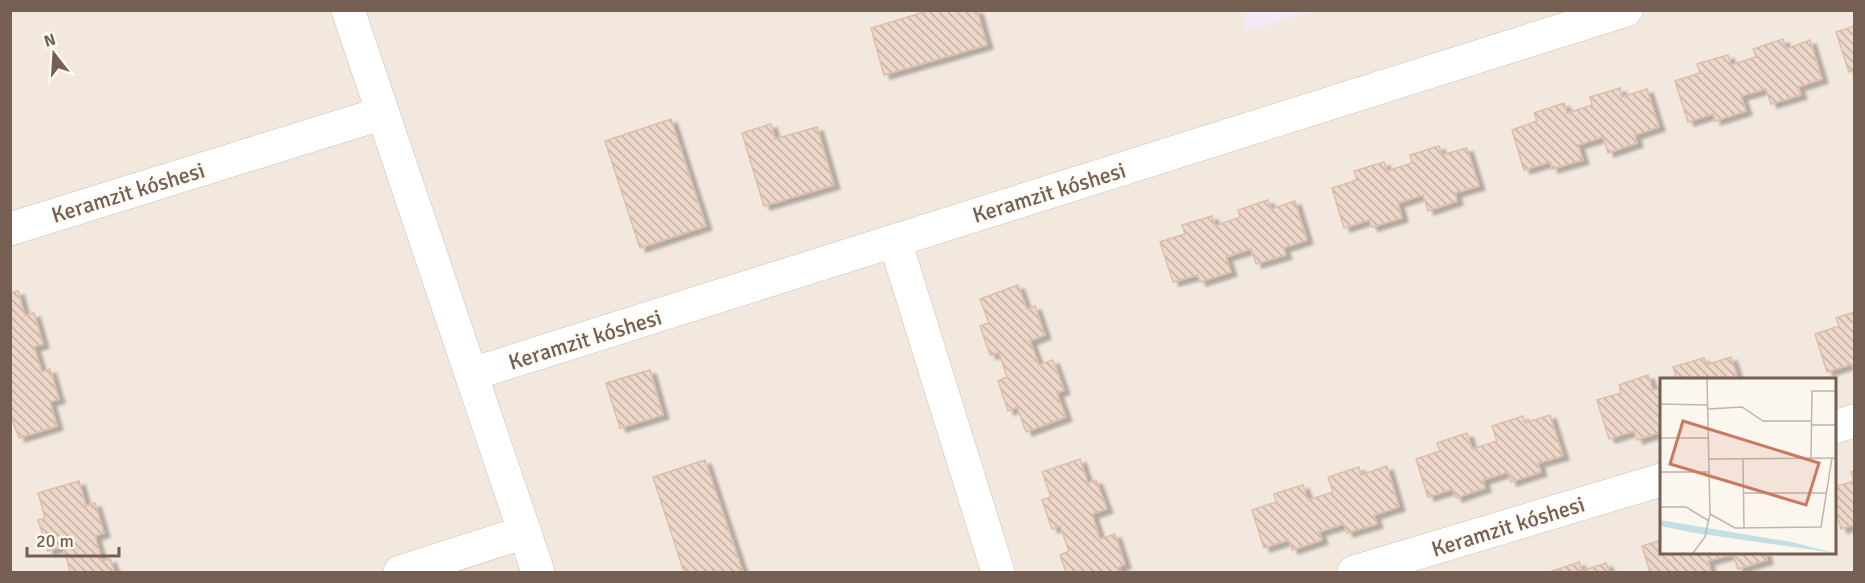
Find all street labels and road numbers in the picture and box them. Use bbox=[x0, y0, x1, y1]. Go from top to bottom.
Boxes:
street label: Keramzit kóshesi bbox=[48, 156, 208, 229]
street label: Keramzit kóshesi bbox=[969, 156, 1129, 229]
street label: Keramzit kóshesi bbox=[505, 303, 665, 376]
street label: Keramzit kóshesi bbox=[1428, 490, 1588, 563]

